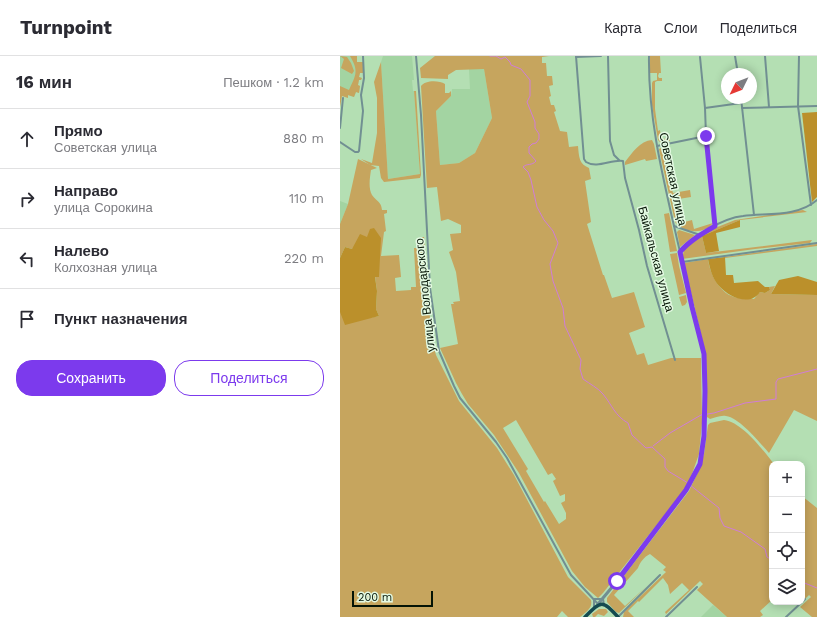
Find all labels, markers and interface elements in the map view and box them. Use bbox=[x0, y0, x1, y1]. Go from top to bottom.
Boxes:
text: Turnpoint bbox=[20, 16, 112, 39]
text: Карта bbox=[604, 20, 642, 36]
text: Слои bbox=[664, 20, 698, 36]
text: Поделиться bbox=[720, 20, 797, 36]
north arrow bbox=[721, 68, 757, 104]
text: 16 мин bbox=[16, 72, 72, 92]
text: Пешком · 1.2 km bbox=[223, 75, 324, 90]
text: Прямо bbox=[54, 122, 103, 140]
route end bbox=[697, 127, 715, 145]
icon: ahead bbox=[16, 128, 38, 150]
text: 880 m bbox=[283, 131, 324, 146]
street label: Советская улица bbox=[656, 131, 690, 227]
text: Советская улица bbox=[54, 140, 157, 155]
text: Направо bbox=[54, 182, 118, 200]
icon: right bbox=[16, 188, 38, 210]
text: 110 m bbox=[289, 191, 324, 206]
text: улица Сорокина bbox=[54, 200, 153, 215]
street label: Байкальская улица bbox=[635, 205, 677, 314]
street label: улица Володарского bbox=[412, 237, 438, 353]
text: Налево bbox=[54, 242, 109, 260]
icon: left bbox=[16, 248, 38, 270]
text: 220 m bbox=[284, 251, 324, 266]
text: Колхозная улица bbox=[54, 260, 157, 275]
icon: arrive bbox=[16, 308, 38, 330]
text: Пункт назначения bbox=[54, 310, 187, 328]
button: Сохранить bbox=[16, 360, 166, 396]
button: Поделиться bbox=[174, 360, 324, 396]
map controls bbox=[769, 461, 805, 605]
button: + bbox=[769, 461, 805, 497]
button: − bbox=[769, 497, 805, 533]
button: locate bbox=[769, 533, 805, 569]
button: layers bbox=[769, 569, 805, 605]
route start bbox=[608, 572, 626, 590]
scale bar bbox=[352, 589, 433, 608]
text: 200 m bbox=[358, 591, 392, 604]

